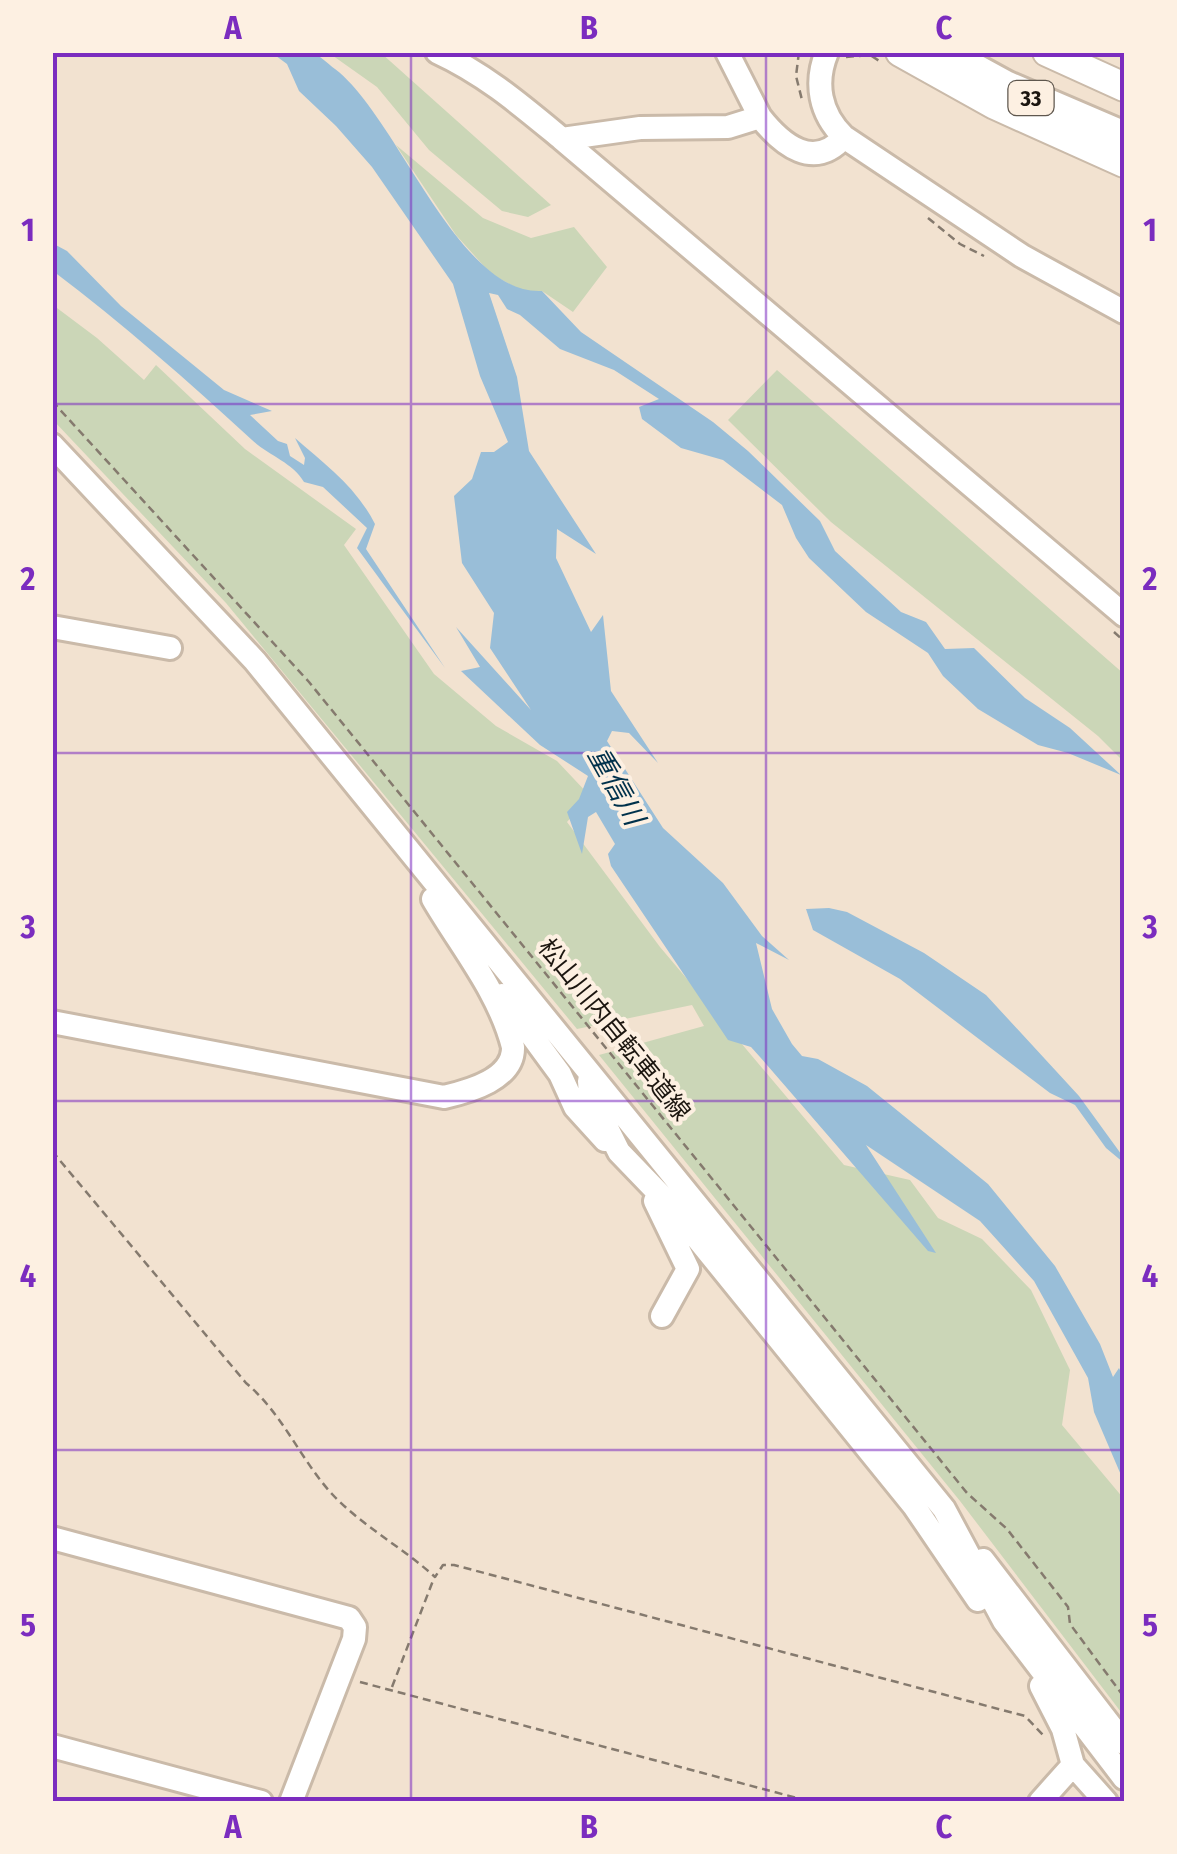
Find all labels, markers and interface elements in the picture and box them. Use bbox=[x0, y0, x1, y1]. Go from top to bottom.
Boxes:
text: A bbox=[223, 9, 242, 47]
text: B bbox=[580, 9, 598, 47]
text: C bbox=[936, 9, 953, 47]
road number: 33 bbox=[1008, 81, 1054, 115]
text: 1 bbox=[21, 211, 35, 249]
text: 1 bbox=[1143, 211, 1157, 249]
text: 2 bbox=[20, 560, 36, 598]
text: 2 bbox=[1142, 560, 1158, 598]
water label: 重信川 bbox=[581, 741, 652, 833]
text: 3 bbox=[19, 908, 36, 946]
text: 3 bbox=[1141, 908, 1158, 946]
street label: 松山川内自転車道線 bbox=[532, 933, 696, 1127]
text: 4 bbox=[20, 1257, 36, 1295]
text: 4 bbox=[1142, 1257, 1158, 1295]
text: 5 bbox=[20, 1606, 36, 1644]
text: 5 bbox=[1142, 1606, 1158, 1644]
text: A bbox=[223, 1808, 242, 1846]
text: B bbox=[580, 1808, 598, 1846]
text: C bbox=[936, 1808, 953, 1846]

